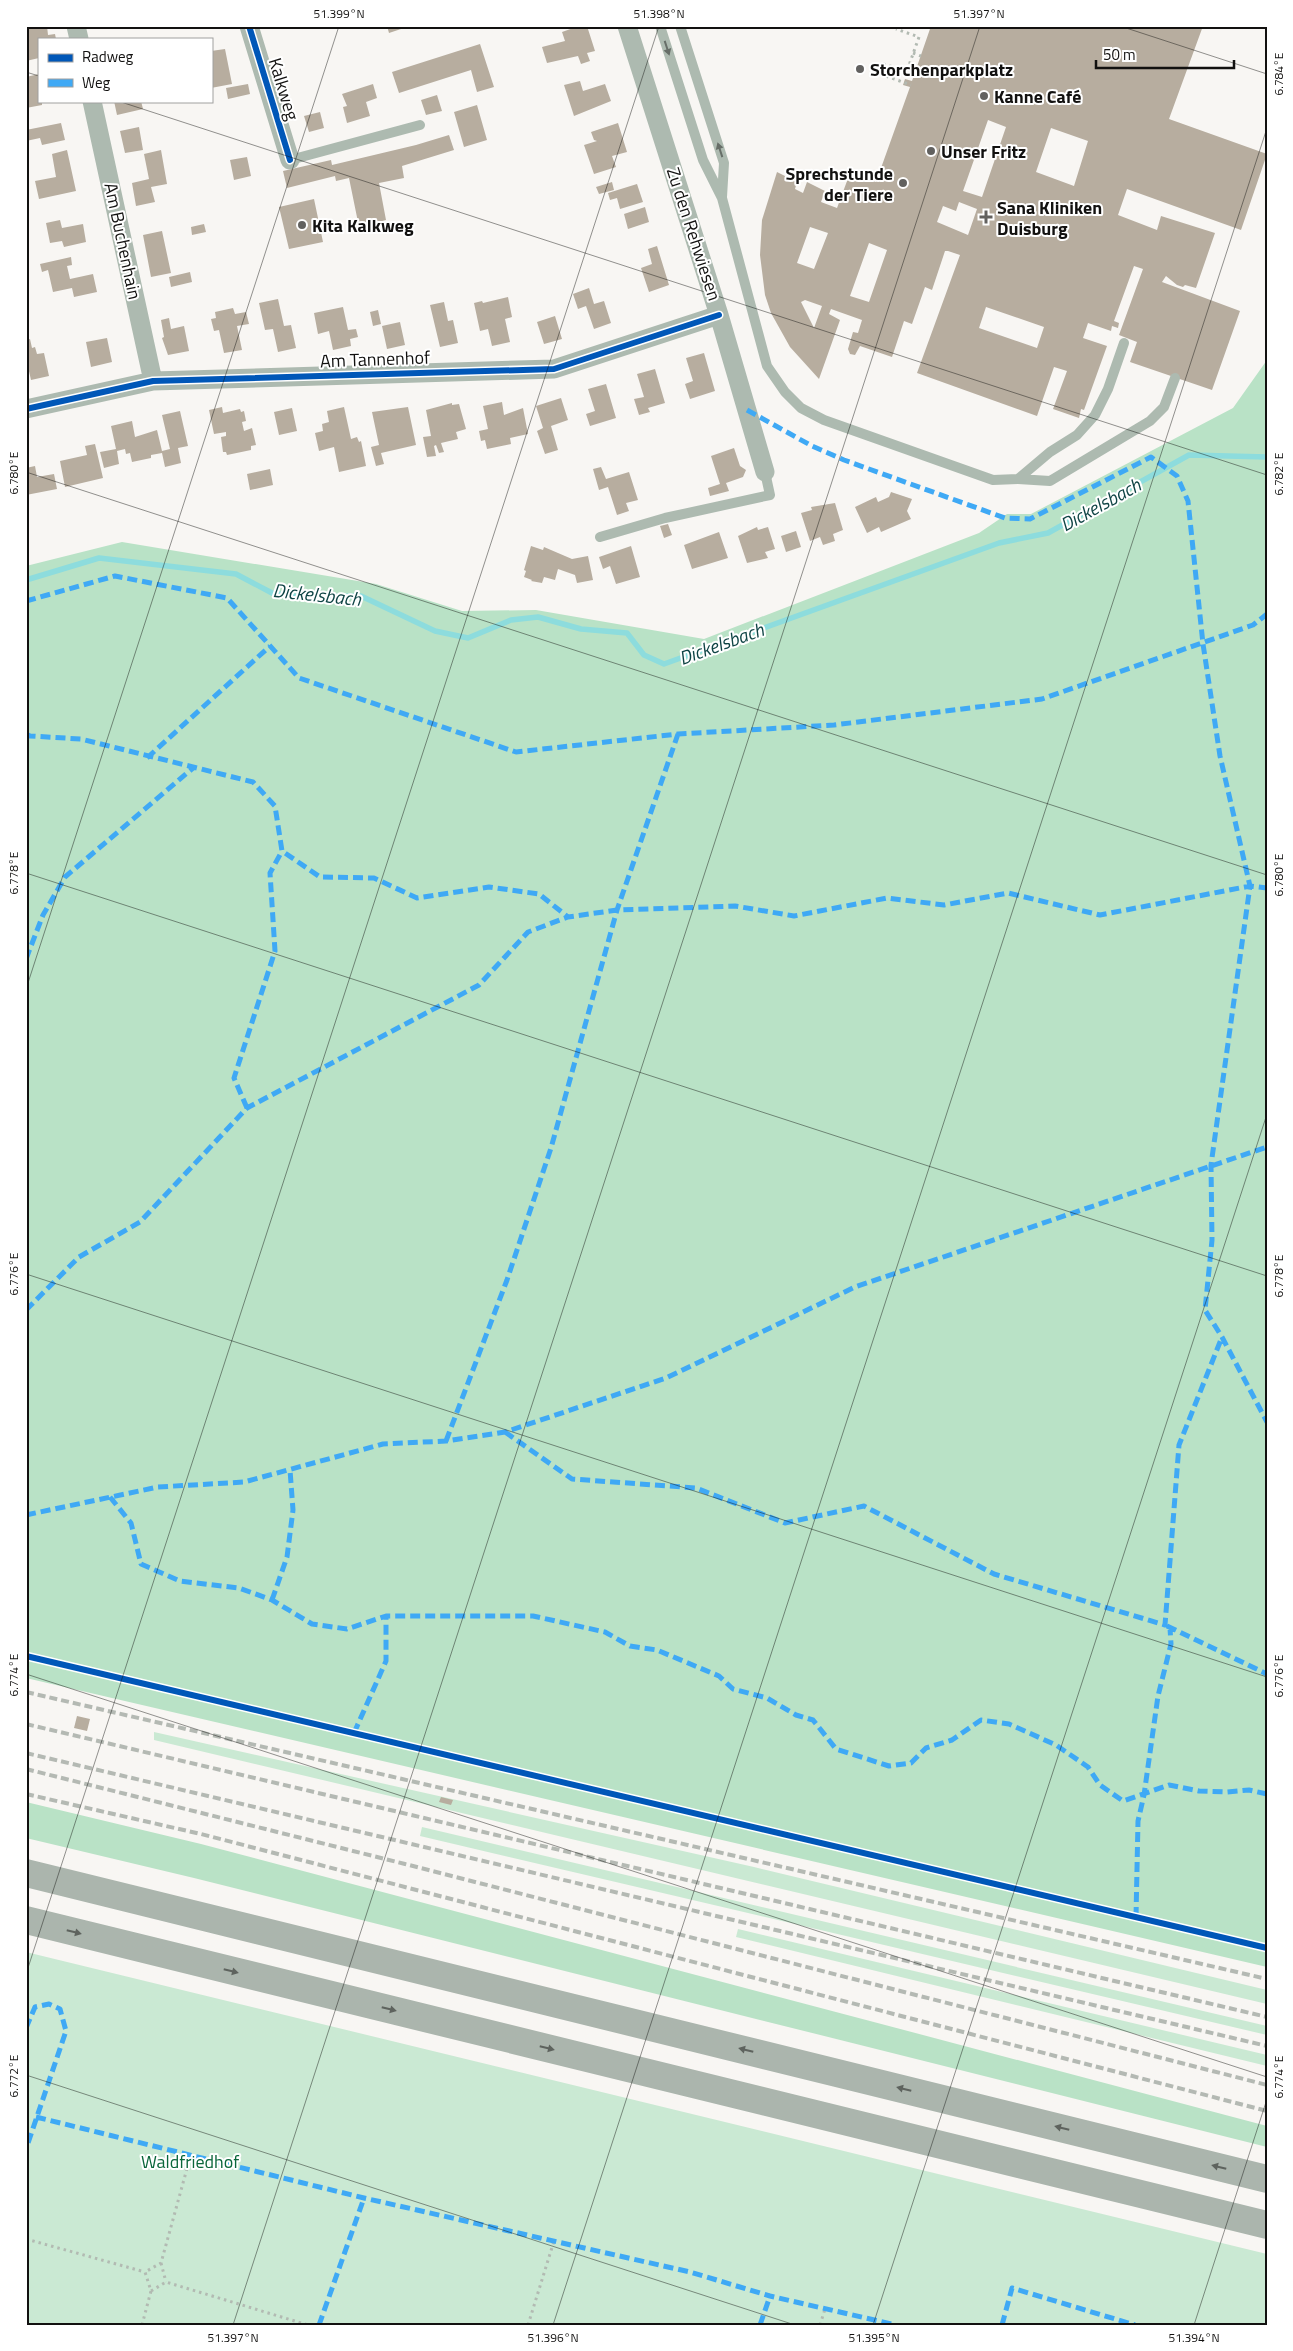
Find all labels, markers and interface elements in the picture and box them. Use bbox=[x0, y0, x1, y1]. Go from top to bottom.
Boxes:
text: 51.399°N bbox=[313, 4, 365, 23]
text: 51.398°N bbox=[633, 4, 685, 23]
text: 51.397°N bbox=[953, 4, 1005, 23]
legend bbox=[38, 38, 212, 102]
scale bar bbox=[1096, 38, 1233, 70]
one-way arrow bbox=[663, 41, 671, 56]
text: 50 m bbox=[1103, 43, 1136, 66]
text: Radweg bbox=[82, 45, 134, 68]
text: 6.784°E bbox=[1269, 52, 1288, 95]
street label: Kalkweg bbox=[262, 54, 306, 124]
place label: Storchenparkplatz bbox=[870, 56, 1013, 83]
marker: Storchenparkplatz bbox=[854, 63, 866, 75]
text: Weg bbox=[82, 71, 111, 94]
place label: Kanne Café bbox=[994, 83, 1081, 110]
marker: Kanne Café bbox=[978, 90, 990, 102]
place label: Unser Fritz bbox=[941, 138, 1026, 165]
one-way arrow bbox=[716, 143, 723, 158]
marker: Unser Fritz bbox=[925, 145, 937, 157]
place label: Sprechstunde der Tiere bbox=[786, 160, 893, 208]
street label: Zu den Rehwiesen bbox=[660, 164, 728, 304]
marker: Sprechstunde der Tiere bbox=[897, 177, 909, 189]
street label: Am Buchenhain bbox=[97, 180, 149, 302]
place label: Sana Kliniken Duisburg bbox=[997, 194, 1102, 242]
marker: Sana Kliniken Duisburg bbox=[979, 210, 993, 224]
place label: Kita Kalkweg bbox=[312, 212, 414, 239]
marker: Kita Kalkweg bbox=[296, 219, 308, 231]
street label: Am Tannenhof bbox=[320, 344, 430, 374]
text: 6.780°E bbox=[4, 451, 23, 494]
text: 6.782°E bbox=[1269, 452, 1288, 495]
water label: Dickelsbach bbox=[1054, 470, 1146, 538]
water label: Dickelsbach bbox=[271, 575, 363, 613]
water label: Dickelsbach bbox=[674, 614, 768, 672]
text: 6.778°E bbox=[4, 851, 23, 894]
text: 6.780°E bbox=[1269, 853, 1288, 896]
text: 6.776°E bbox=[4, 1252, 23, 1295]
text: 6.778°E bbox=[1269, 1254, 1288, 1297]
text: 6.774°E bbox=[4, 1653, 23, 1696]
text: 6.776°E bbox=[1269, 1654, 1288, 1697]
one-way arrow bbox=[66, 1928, 81, 1936]
one-way arrow bbox=[224, 1967, 239, 1975]
one-way arrow bbox=[382, 2006, 397, 2014]
one-way arrow bbox=[540, 2044, 555, 2052]
one-way arrow bbox=[739, 2046, 754, 2054]
text: 6.772°E bbox=[4, 2054, 23, 2097]
text: 6.774°E bbox=[1269, 2055, 1288, 2098]
one-way arrow bbox=[896, 2085, 911, 2093]
one-way arrow bbox=[1054, 2124, 1069, 2132]
park label: Waldfriedhof bbox=[141, 2148, 239, 2175]
one-way arrow bbox=[1212, 2163, 1227, 2171]
text: 51.397°N bbox=[207, 2328, 259, 2347]
text: 51.396°N bbox=[527, 2328, 579, 2347]
text: 51.395°N bbox=[848, 2328, 900, 2347]
text: 51.394°N bbox=[1168, 2328, 1220, 2347]

